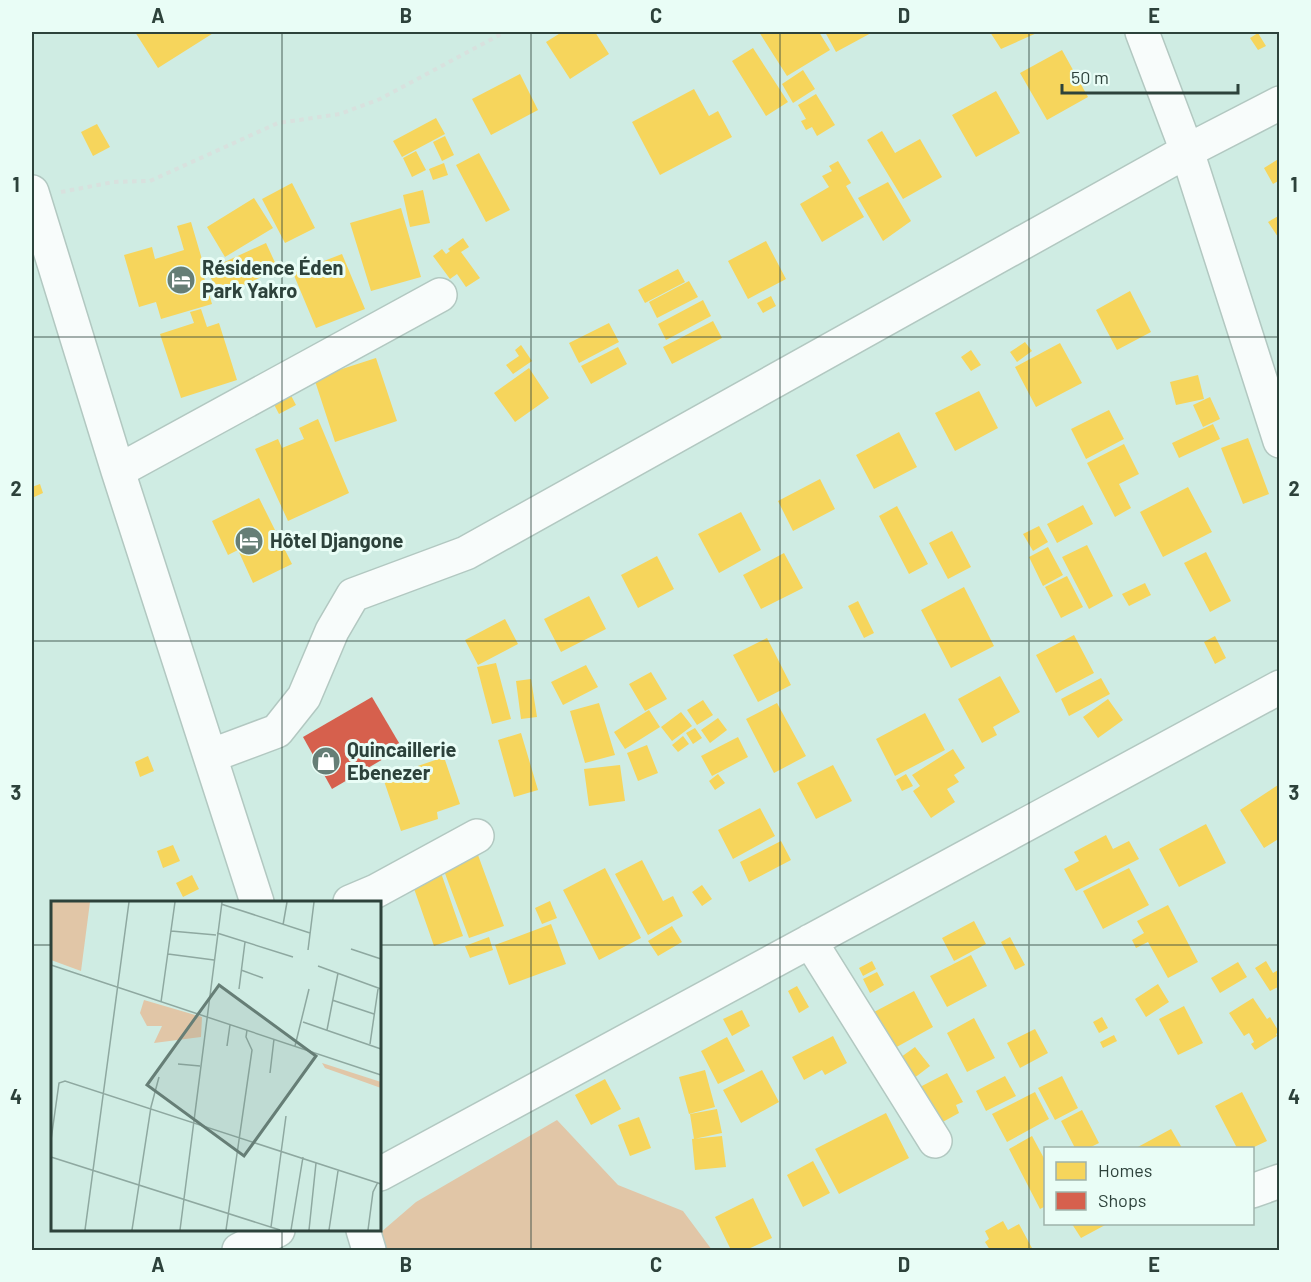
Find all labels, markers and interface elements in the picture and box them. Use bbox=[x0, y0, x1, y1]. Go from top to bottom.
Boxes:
text: A bbox=[151, 3, 165, 27]
text: B bbox=[400, 3, 412, 27]
text: C bbox=[650, 3, 662, 27]
text: D bbox=[898, 3, 910, 27]
text: E bbox=[1148, 3, 1160, 27]
scale bar bbox=[1062, 57, 1238, 95]
text: 50 m bbox=[1071, 66, 1109, 88]
text: 1 bbox=[12, 172, 20, 196]
text: 1 bbox=[1290, 172, 1298, 196]
place label: Résidence Éden Park Yakro bbox=[202, 255, 344, 302]
hotel icon: Résidence Éden Park Yakro bbox=[165, 264, 197, 296]
text: 2 bbox=[10, 476, 22, 500]
text: 2 bbox=[1288, 476, 1300, 500]
hotel icon: Hôtel Djangone bbox=[233, 525, 265, 557]
place label: Hôtel Djangone bbox=[270, 528, 404, 552]
place label: Quincaillerie Ebenezer bbox=[347, 737, 457, 784]
shop icon: Quincaillerie Ebenezer bbox=[310, 745, 342, 777]
text: 3 bbox=[11, 780, 21, 804]
text: 3 bbox=[1289, 780, 1299, 804]
inset map bbox=[51, 901, 381, 1231]
text: 4 bbox=[10, 1084, 22, 1108]
text: 4 bbox=[1288, 1084, 1300, 1108]
legend bbox=[1044, 1147, 1254, 1225]
text: Homes bbox=[1098, 1159, 1152, 1181]
text: Shops bbox=[1098, 1189, 1147, 1211]
text: A bbox=[151, 1252, 165, 1276]
text: B bbox=[400, 1252, 412, 1276]
text: C bbox=[650, 1252, 662, 1276]
text: D bbox=[898, 1252, 910, 1276]
text: E bbox=[1148, 1252, 1160, 1276]

